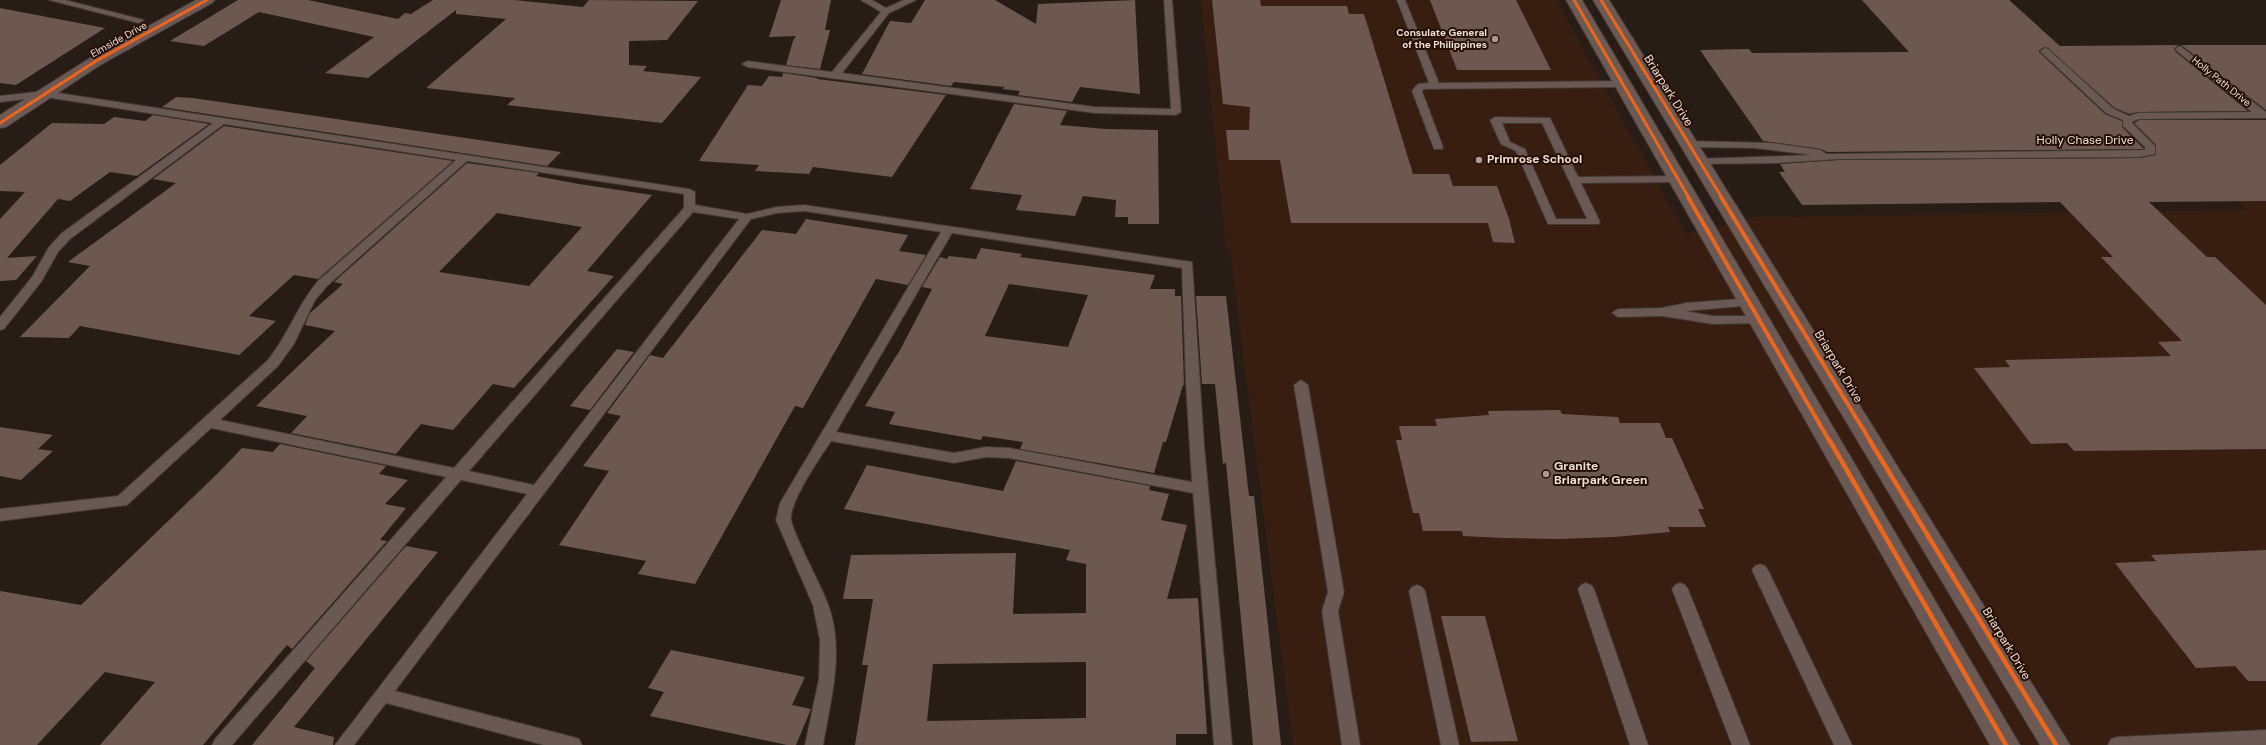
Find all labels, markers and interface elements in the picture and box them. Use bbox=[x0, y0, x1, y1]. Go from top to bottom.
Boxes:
street label: Elmside Drive bbox=[89, 20, 149, 60]
place label: Consulate General of the Philippines bbox=[1396, 27, 1487, 50]
marker: Consulate General of the Philippines bbox=[1490, 34, 1500, 44]
street label: Briarpark Drive bbox=[1640, 53, 1696, 129]
street label: Holly Path Drive bbox=[2189, 55, 2253, 109]
street label: Holly Chase Drive bbox=[2037, 134, 2133, 148]
place label: Primrose School bbox=[1487, 153, 1582, 167]
marker: Primrose School bbox=[1474, 155, 1484, 165]
street label: Briarpark Drive bbox=[1811, 328, 1865, 406]
place label: Granite Briarpark Green bbox=[1554, 460, 1647, 488]
marker: Granite Briarpark Green bbox=[1541, 469, 1551, 479]
street label: Briarpark Drive bbox=[1979, 605, 2033, 683]

